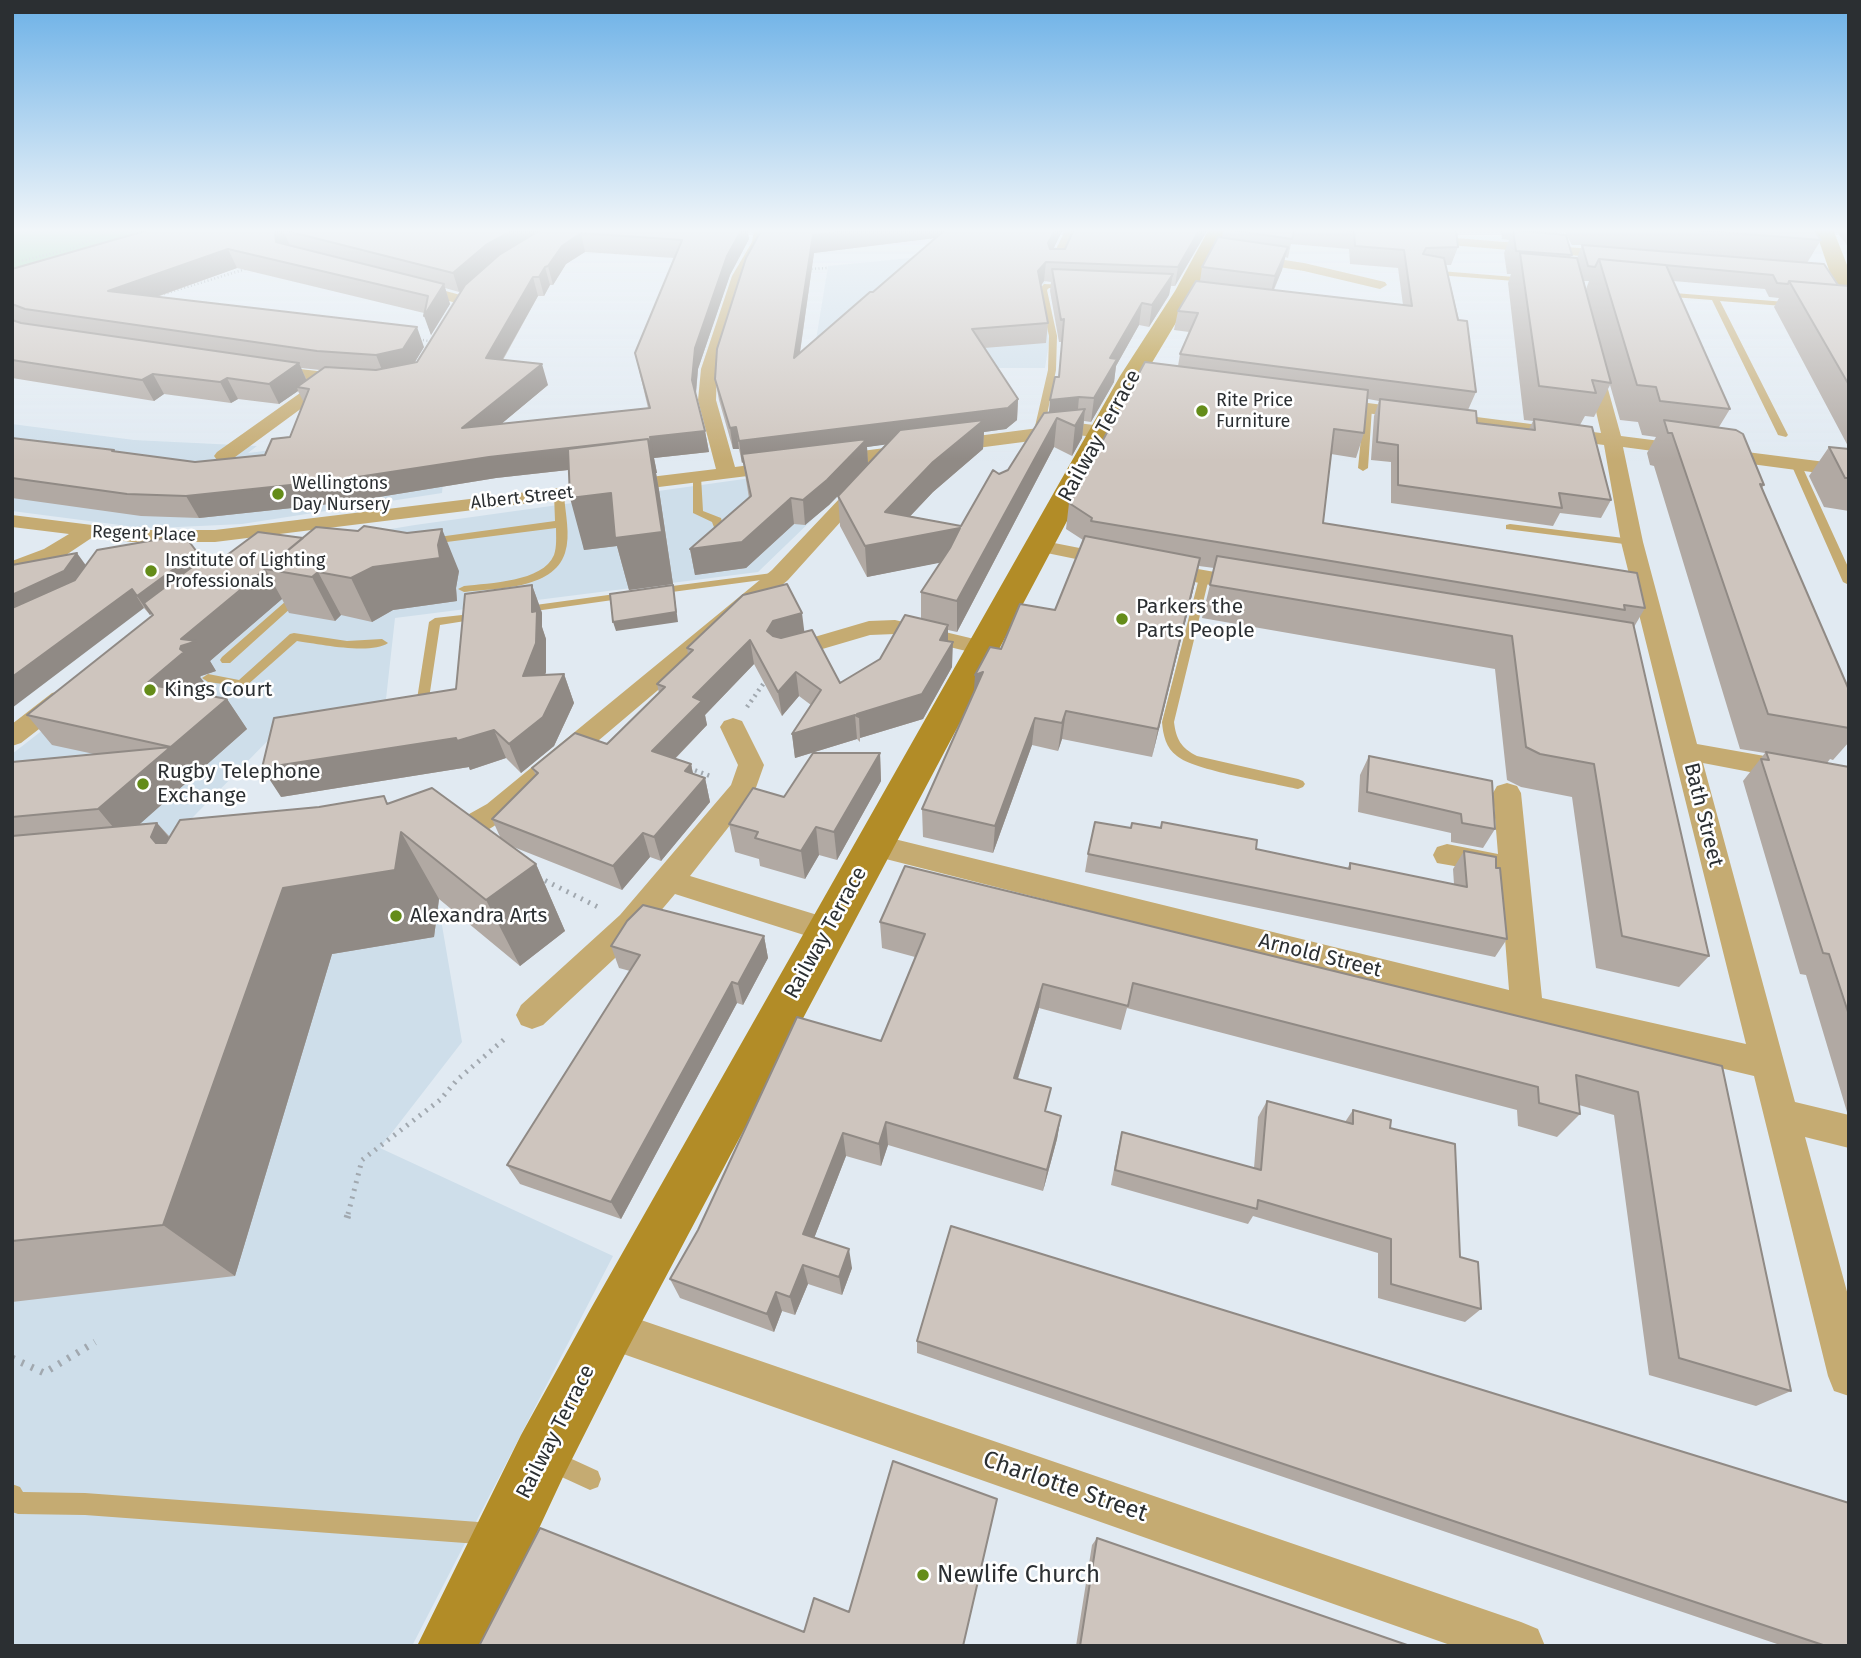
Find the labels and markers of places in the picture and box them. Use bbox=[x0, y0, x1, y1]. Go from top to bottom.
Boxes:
place label: Rite Price Furniture bbox=[1216, 390, 1293, 432]
marker: Rite Price Furniture bbox=[1194, 403, 1210, 419]
place label: Wellingtons Day Nursery bbox=[292, 473, 390, 516]
marker: Wellingtons Day Nursery bbox=[270, 486, 286, 502]
place label: Institute of Lighting Professionals bbox=[165, 550, 325, 592]
marker: Institute of Lighting Professionals bbox=[143, 563, 159, 579]
place label: Parkers the Parts People bbox=[1136, 594, 1255, 644]
marker: Parkers the Parts People bbox=[1114, 611, 1130, 627]
place label: Kings Court bbox=[164, 677, 272, 703]
marker: Kings Court bbox=[142, 682, 158, 698]
place label: Rugby Telephone Exchange bbox=[157, 759, 321, 809]
marker: Rugby Telephone Exchange bbox=[135, 776, 151, 792]
place label: Alexandra Arts bbox=[410, 903, 547, 929]
marker: Alexandra Arts bbox=[388, 908, 404, 924]
place label: Newlife Church bbox=[937, 1561, 1100, 1589]
marker: Newlife Church bbox=[915, 1567, 931, 1583]

